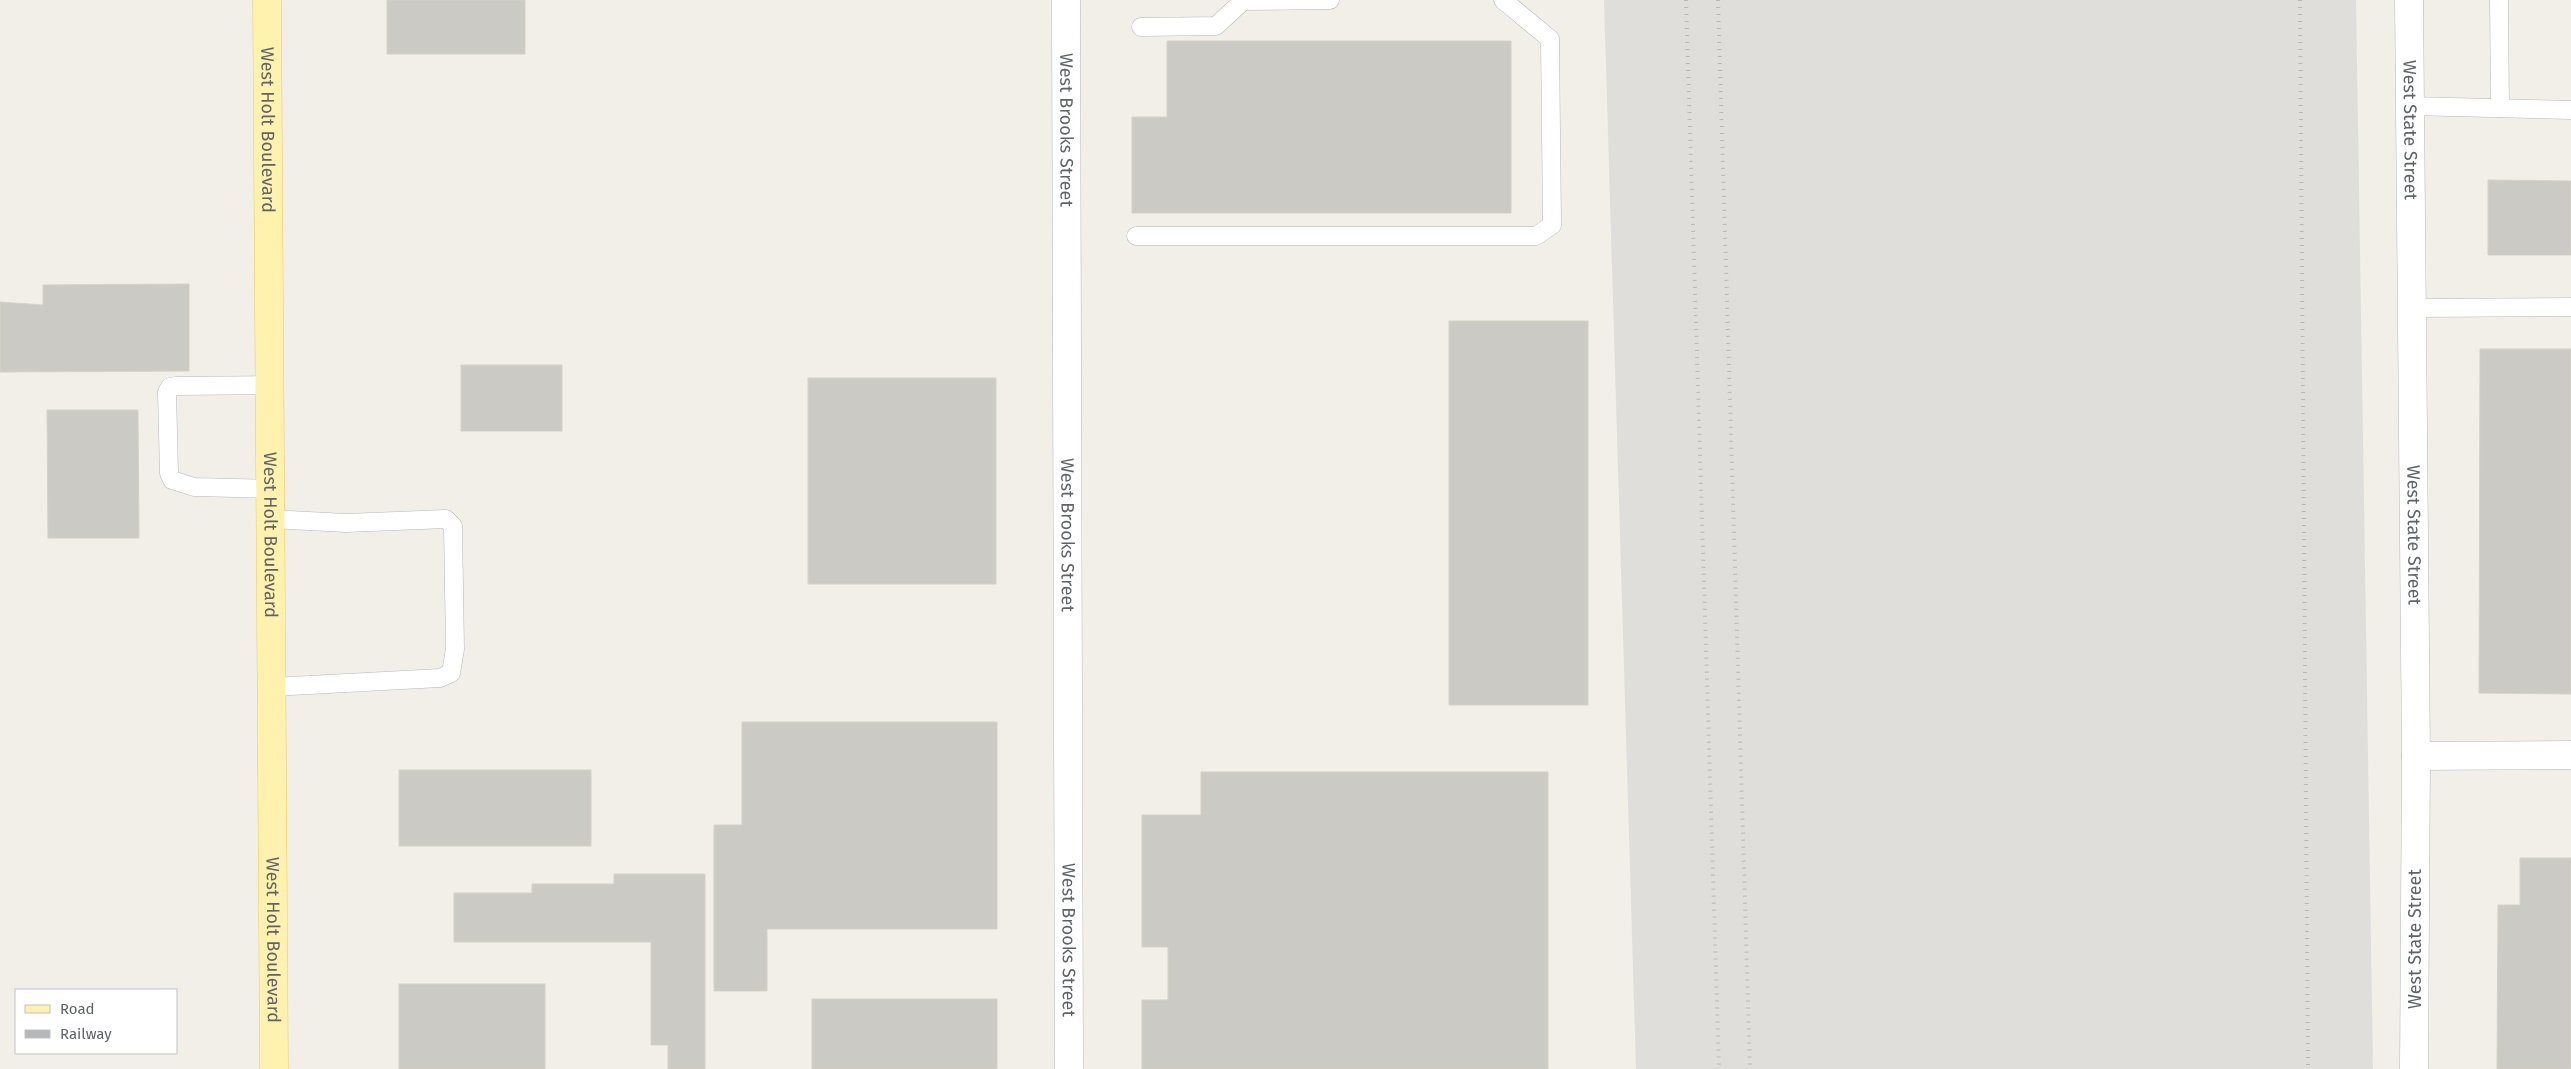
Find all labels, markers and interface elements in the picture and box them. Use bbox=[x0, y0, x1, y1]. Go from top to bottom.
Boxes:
street label: West Holt Boulevard bbox=[256, 47, 279, 213]
street label: West Brooks Street bbox=[1055, 53, 1078, 207]
street label: West State Street bbox=[2399, 60, 2422, 201]
street label: West Holt Boulevard bbox=[259, 452, 282, 618]
street label: West Brooks Street bbox=[1056, 458, 1079, 612]
street label: West State Street bbox=[2402, 465, 2426, 606]
street label: West Holt Boulevard bbox=[262, 857, 285, 1023]
street label: West Brooks Street bbox=[1057, 863, 1080, 1017]
street label: West State Street bbox=[2404, 869, 2426, 1009]
legend bbox=[15, 989, 178, 1054]
text: Road bbox=[60, 1000, 95, 1018]
text: Railway bbox=[60, 1025, 112, 1043]

